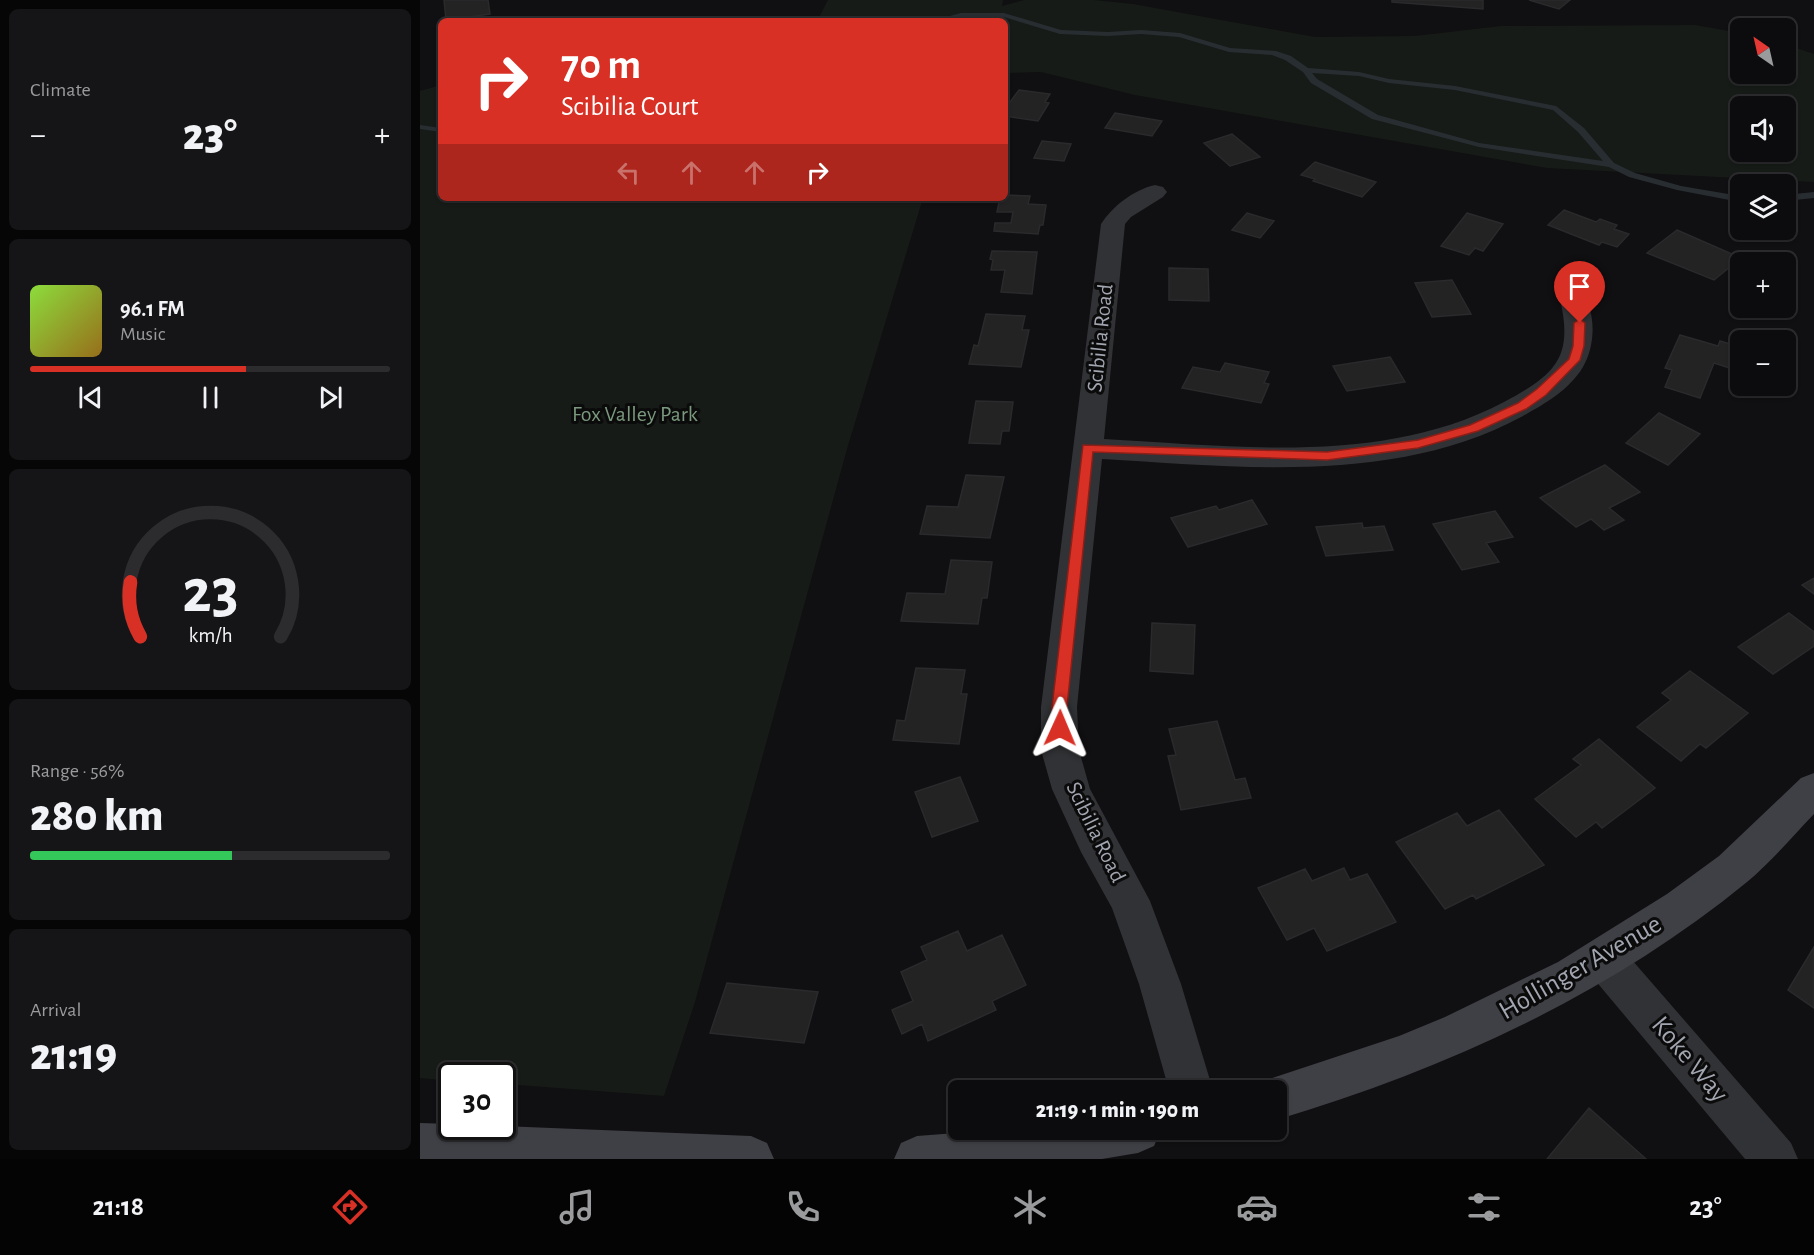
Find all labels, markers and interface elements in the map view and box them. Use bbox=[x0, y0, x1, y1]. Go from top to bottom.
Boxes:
north arrow bbox=[1730, 18, 1796, 84]
map controls bbox=[1730, 18, 1796, 396]
icon: right bbox=[462, 42, 540, 120]
text: 70 m bbox=[561, 44, 641, 86]
text: Climate bbox=[30, 80, 91, 100]
text: Scibilia Court bbox=[561, 93, 698, 120]
button: sound bbox=[1730, 96, 1796, 162]
text: 23° bbox=[183, 113, 237, 158]
text: − bbox=[30, 119, 46, 152]
text: + bbox=[374, 119, 390, 152]
icon: left bbox=[612, 156, 645, 189]
icon: ahead bbox=[675, 156, 708, 189]
icon: ahead bbox=[738, 156, 771, 189]
icon: right bbox=[801, 156, 834, 189]
button: layers bbox=[1730, 174, 1796, 240]
button: + bbox=[1730, 252, 1796, 318]
pin bbox=[1554, 261, 1605, 323]
icon: arrive bbox=[1563, 270, 1596, 303]
street label: Scibilia Road bbox=[1083, 283, 1117, 393]
text: 96.1 FM bbox=[120, 298, 185, 320]
text: Music bbox=[120, 324, 166, 344]
button: − bbox=[1730, 330, 1796, 396]
icon: previous bbox=[74, 381, 107, 414]
icon: pause bbox=[194, 381, 227, 414]
icon: next bbox=[314, 381, 347, 414]
park label: Fox Valley Park bbox=[572, 403, 698, 425]
text: 23 bbox=[182, 561, 238, 623]
text: km/h bbox=[188, 625, 232, 646]
position arrow bbox=[1028, 696, 1092, 760]
text: Range · 56% bbox=[30, 761, 124, 781]
street label: Scibilia Road bbox=[1062, 778, 1130, 886]
text: 280 km bbox=[30, 794, 164, 839]
street label: Hollinger Avenue bbox=[1494, 910, 1666, 1024]
text: Arrival bbox=[30, 1000, 81, 1020]
street label: Koke Way bbox=[1646, 1011, 1734, 1108]
text: 21:19 bbox=[30, 1033, 117, 1078]
speed limit sign: 30 bbox=[438, 1062, 516, 1140]
text: 21:19 · 1 min · 190 m bbox=[1036, 1099, 1199, 1121]
icon: directions bbox=[329, 1186, 371, 1228]
icon: music bbox=[556, 1186, 598, 1228]
icon: phone bbox=[782, 1186, 824, 1228]
icon: climate bbox=[1009, 1186, 1051, 1228]
icon: car bbox=[1236, 1186, 1278, 1228]
icon: filters bbox=[1463, 1186, 1505, 1228]
text: 21:18 bbox=[92, 1193, 144, 1220]
text: 23° bbox=[1689, 1193, 1722, 1220]

